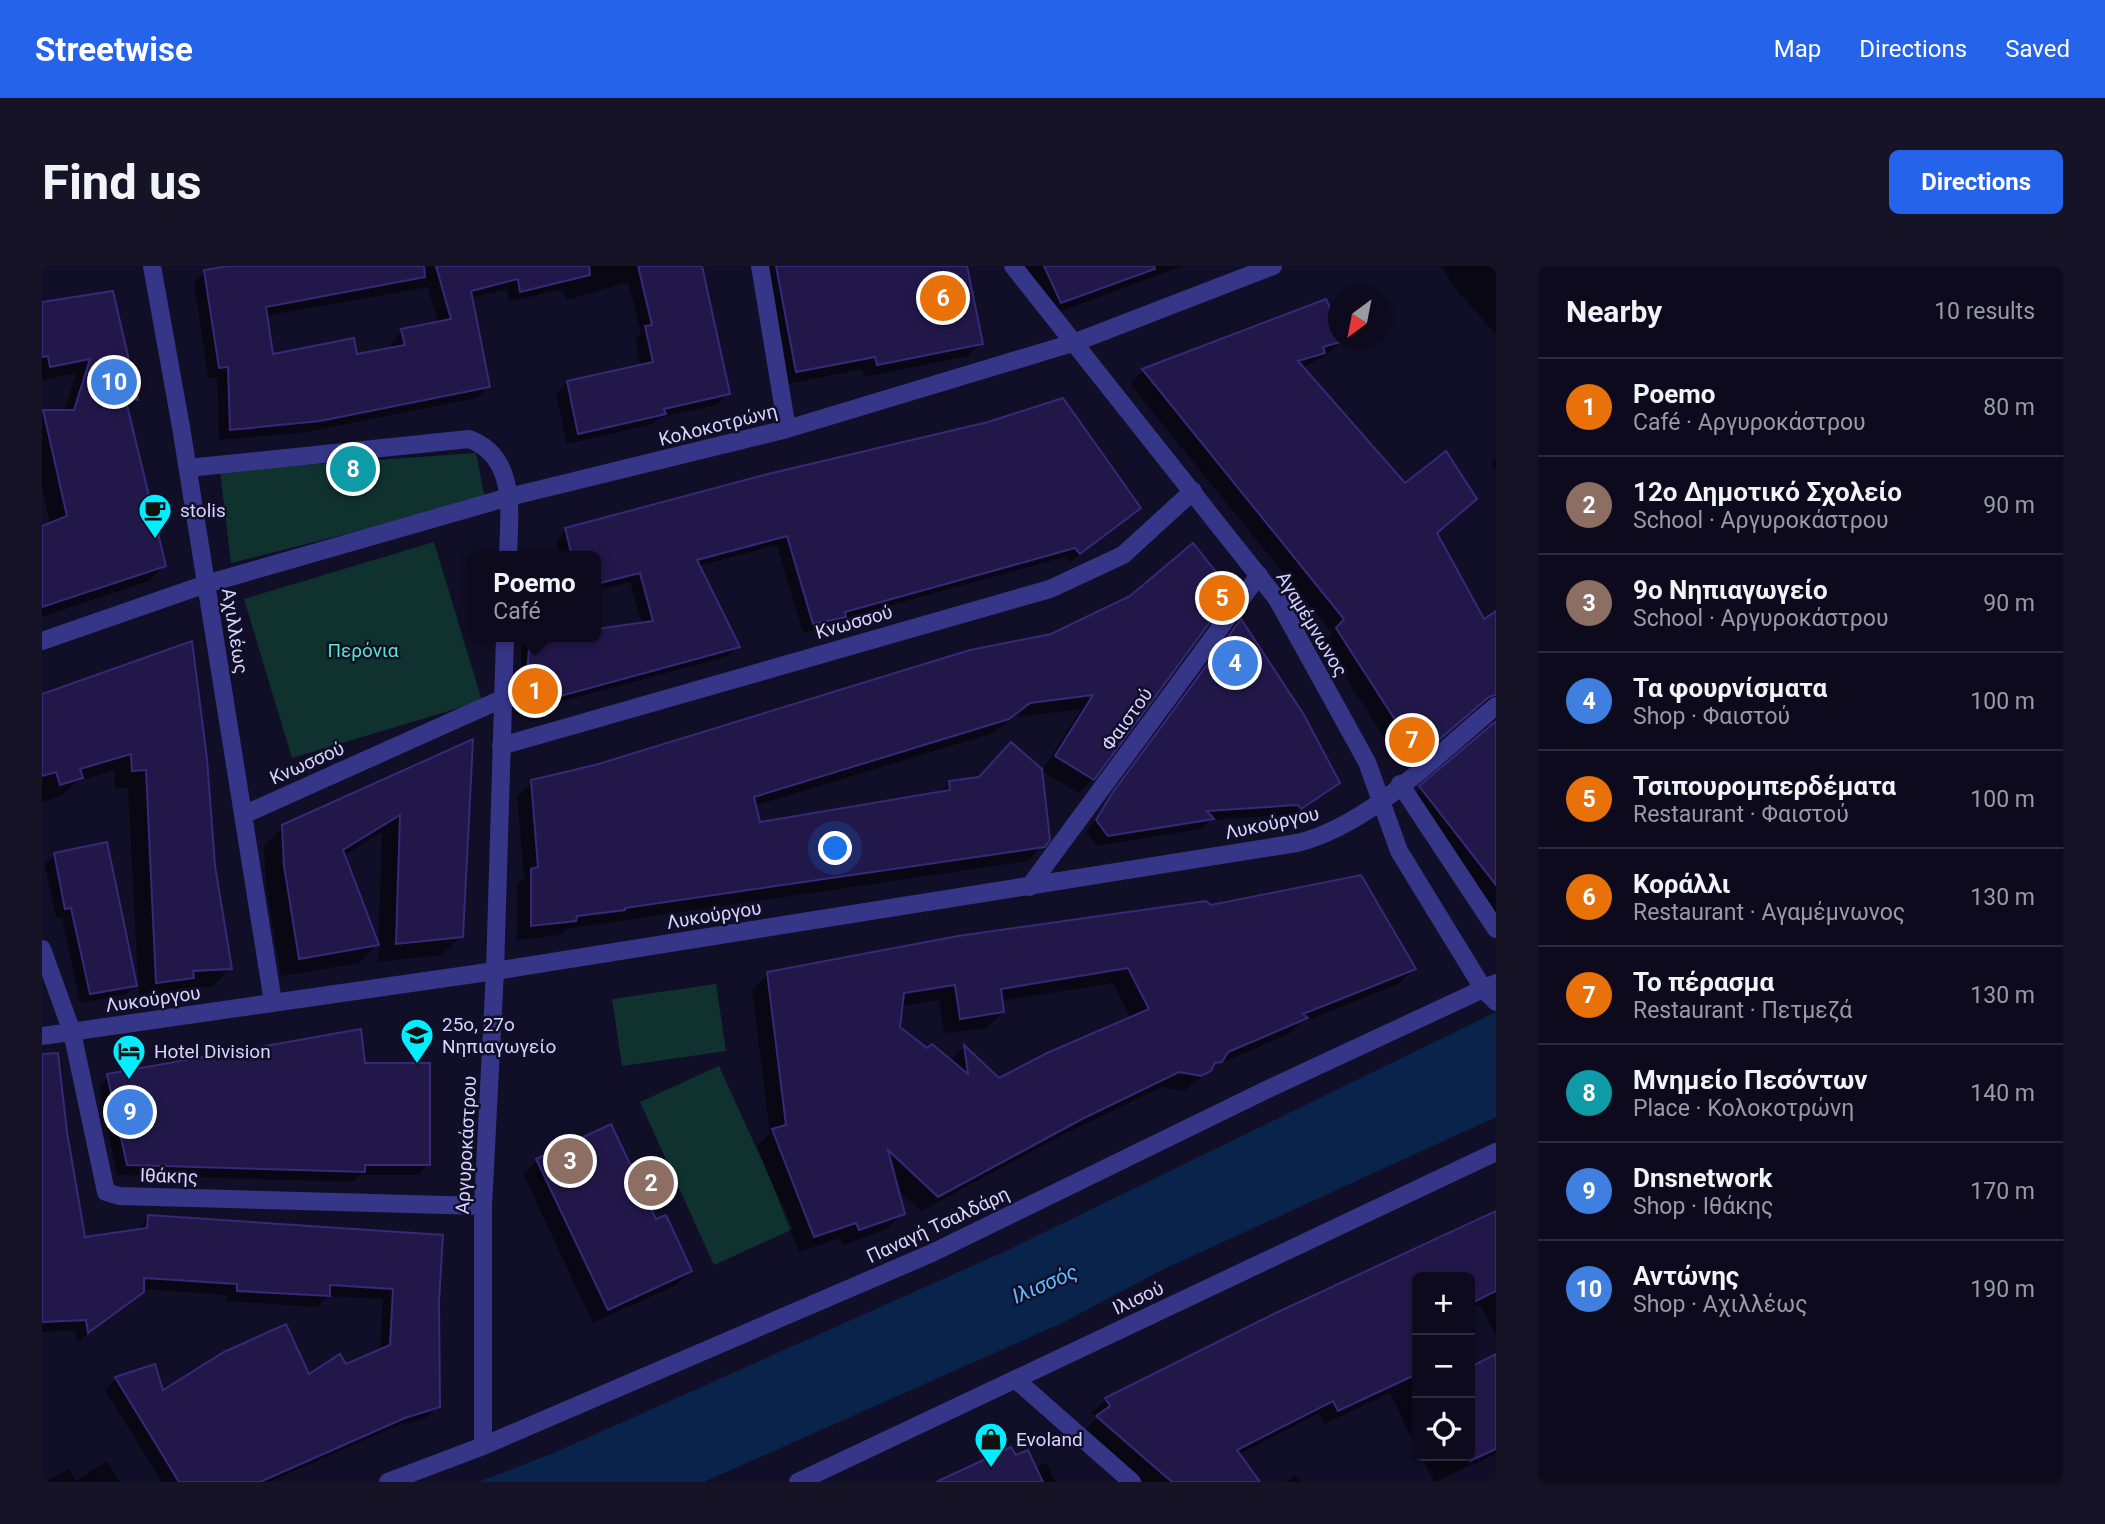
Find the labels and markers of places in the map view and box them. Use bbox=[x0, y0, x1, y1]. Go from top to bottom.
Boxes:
pin: 6 bbox=[920, 272, 966, 324]
pin: 10 bbox=[91, 356, 137, 408]
pin: 8 bbox=[330, 443, 376, 495]
cafe icon: stolis bbox=[136, 491, 174, 540]
place label: stolis bbox=[180, 499, 226, 522]
pin: 5 bbox=[1199, 572, 1245, 624]
pin: 4 bbox=[1212, 637, 1258, 689]
pin: 1 bbox=[512, 665, 558, 717]
pin: 7 bbox=[1389, 714, 1435, 766]
place label: 25ο, 27ο Νηπιαγωγείο bbox=[442, 1013, 556, 1058]
school or university icon: 25ο, 27ο Νηπιαγωγείο bbox=[398, 1016, 436, 1065]
hotel icon: Hotel Division bbox=[110, 1032, 148, 1081]
place label: Hotel Division bbox=[154, 1040, 271, 1063]
pin: 9 bbox=[107, 1086, 153, 1138]
pin: 3 bbox=[547, 1135, 593, 1187]
pin: 2 bbox=[628, 1157, 674, 1209]
shop icon: Evoland bbox=[972, 1420, 1010, 1469]
place label: Evoland bbox=[1016, 1428, 1083, 1451]

